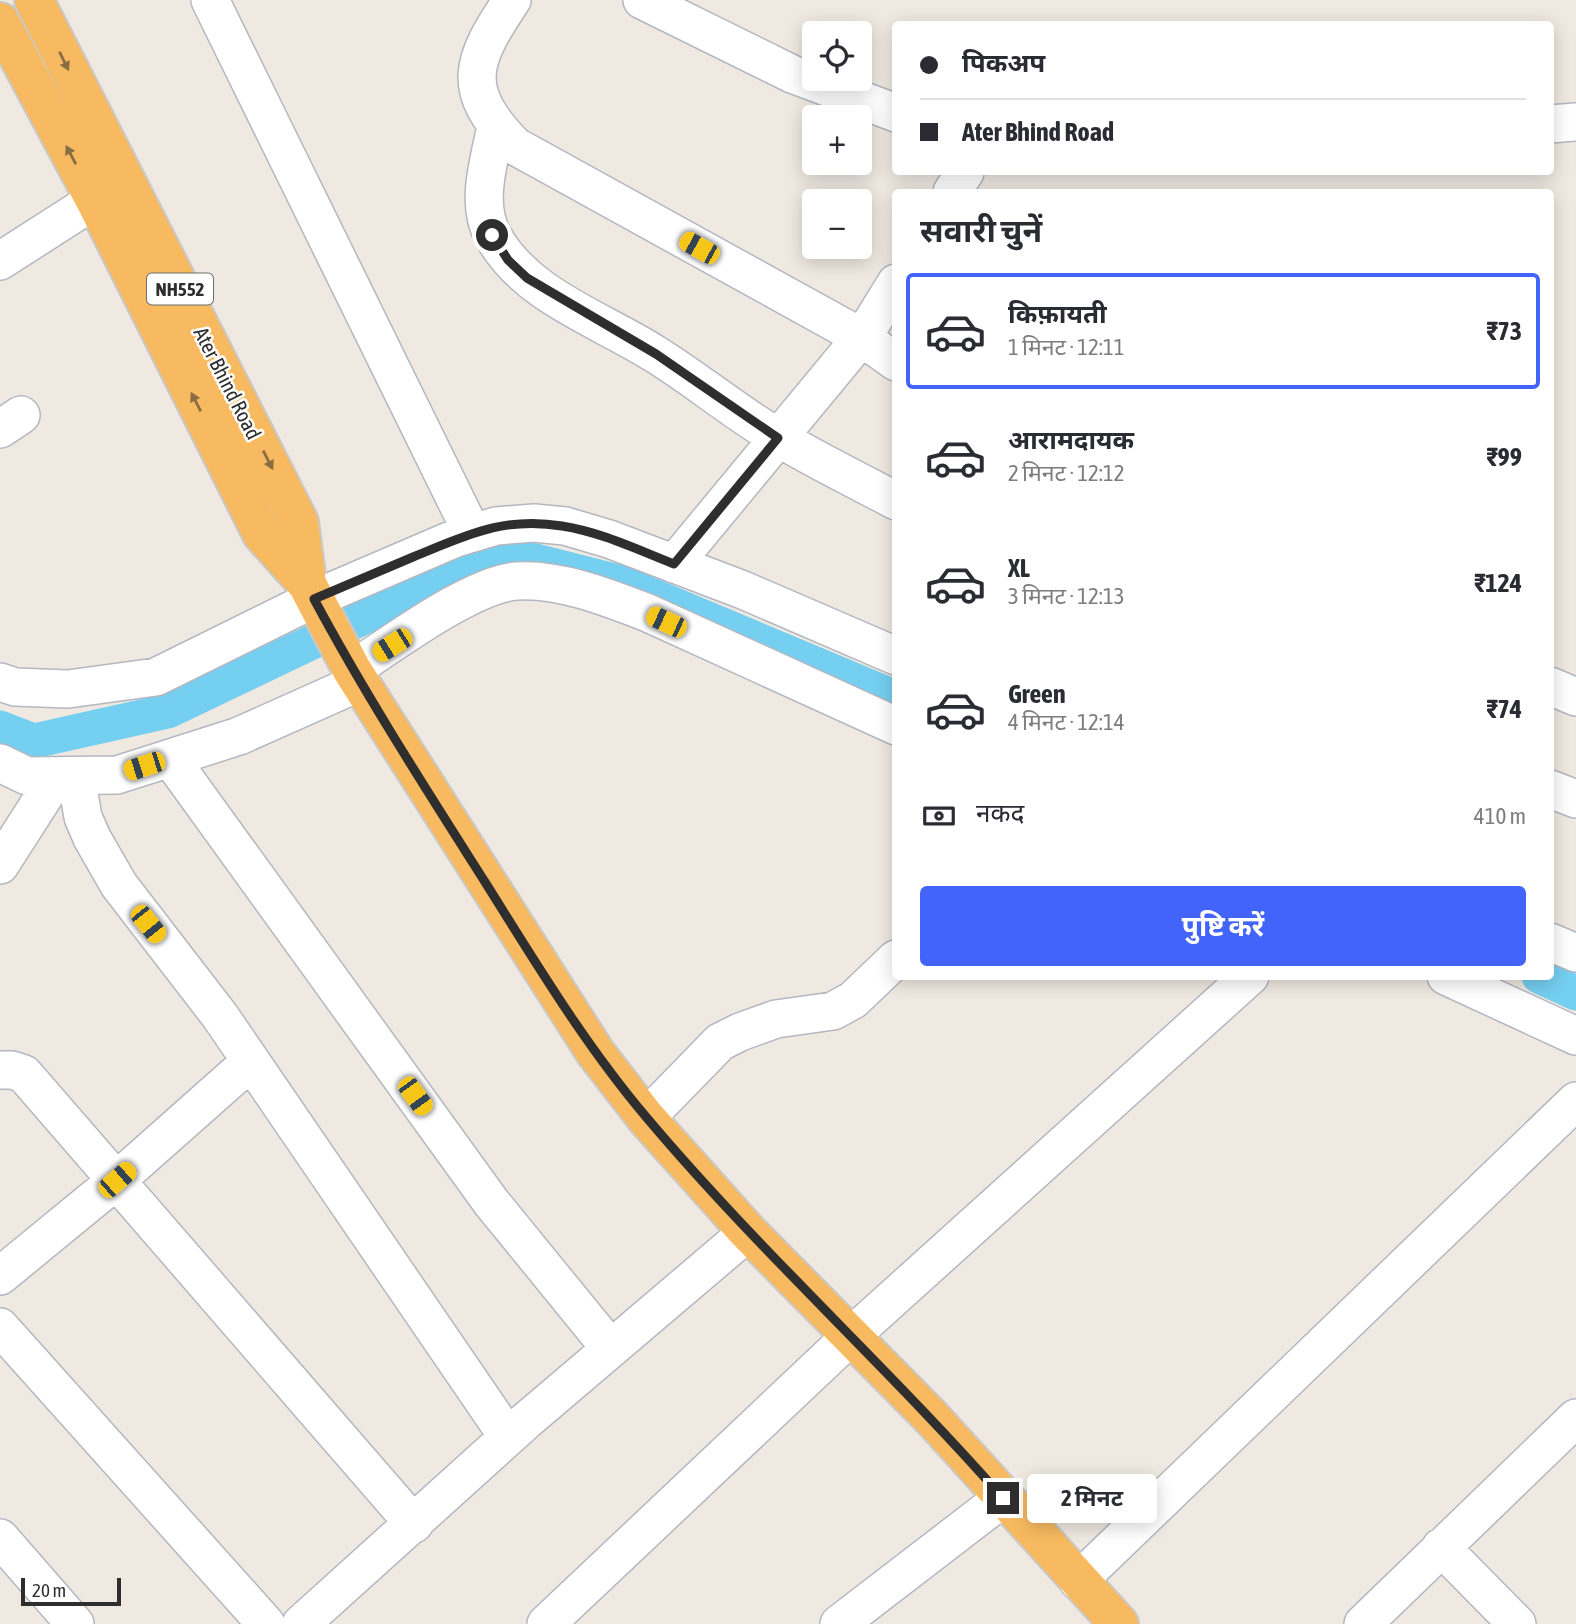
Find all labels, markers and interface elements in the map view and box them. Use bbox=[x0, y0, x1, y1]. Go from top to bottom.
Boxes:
map controls bbox=[802, 21, 872, 259]
button: locate bbox=[802, 21, 872, 91]
text: पिकअप bbox=[962, 48, 1045, 78]
one-way arrow bbox=[59, 51, 70, 71]
button: + bbox=[802, 105, 872, 175]
text: Ater Bhind Road bbox=[962, 117, 1114, 147]
one-way arrow bbox=[65, 146, 77, 165]
button: − bbox=[802, 189, 872, 259]
text: सवारी चुनें bbox=[920, 212, 1042, 249]
route start bbox=[476, 219, 508, 251]
car bbox=[676, 229, 723, 267]
road number: NH552 bbox=[147, 274, 213, 304]
text: किफ़ायती bbox=[1008, 299, 1107, 329]
icon: car bbox=[924, 300, 987, 363]
text: ₹73 bbox=[1486, 316, 1522, 346]
street label: Ater Bhind Road bbox=[189, 323, 267, 443]
text: 1 मिनट · 12:11 bbox=[1008, 334, 1125, 360]
one-way arrow bbox=[190, 392, 201, 412]
text: आरामदायक bbox=[1008, 425, 1134, 455]
icon: car bbox=[924, 426, 987, 489]
text: ₹99 bbox=[1486, 442, 1522, 472]
one-way arrow bbox=[262, 450, 273, 470]
text: 2 मिनट · 12:12 bbox=[1008, 460, 1125, 486]
icon: car bbox=[924, 552, 987, 615]
text: XL bbox=[1008, 553, 1030, 583]
text: ₹124 bbox=[1474, 568, 1522, 598]
text: 3 मिनट · 12:13 bbox=[1008, 583, 1125, 609]
car bbox=[643, 604, 690, 640]
car bbox=[369, 625, 416, 665]
icon: car bbox=[924, 678, 987, 741]
text: Green bbox=[1008, 679, 1066, 709]
text: ₹74 bbox=[1486, 694, 1522, 724]
text: 4 मिनट · 12:14 bbox=[1008, 709, 1125, 735]
car bbox=[121, 750, 168, 782]
icon: cash bbox=[920, 797, 958, 835]
text: नकद bbox=[976, 798, 1024, 828]
text: 410 m bbox=[1474, 803, 1526, 829]
button: पुष्टि करें bbox=[920, 886, 1526, 966]
car bbox=[127, 901, 170, 947]
car bbox=[395, 1073, 436, 1119]
car bbox=[95, 1158, 140, 1202]
callout: 2 मिनट bbox=[1028, 1474, 1157, 1522]
route end bbox=[987, 1482, 1019, 1514]
text: 2 मिनट bbox=[1061, 1485, 1123, 1511]
scale bar bbox=[21, 1575, 121, 1607]
text: 20 m bbox=[32, 1579, 66, 1601]

